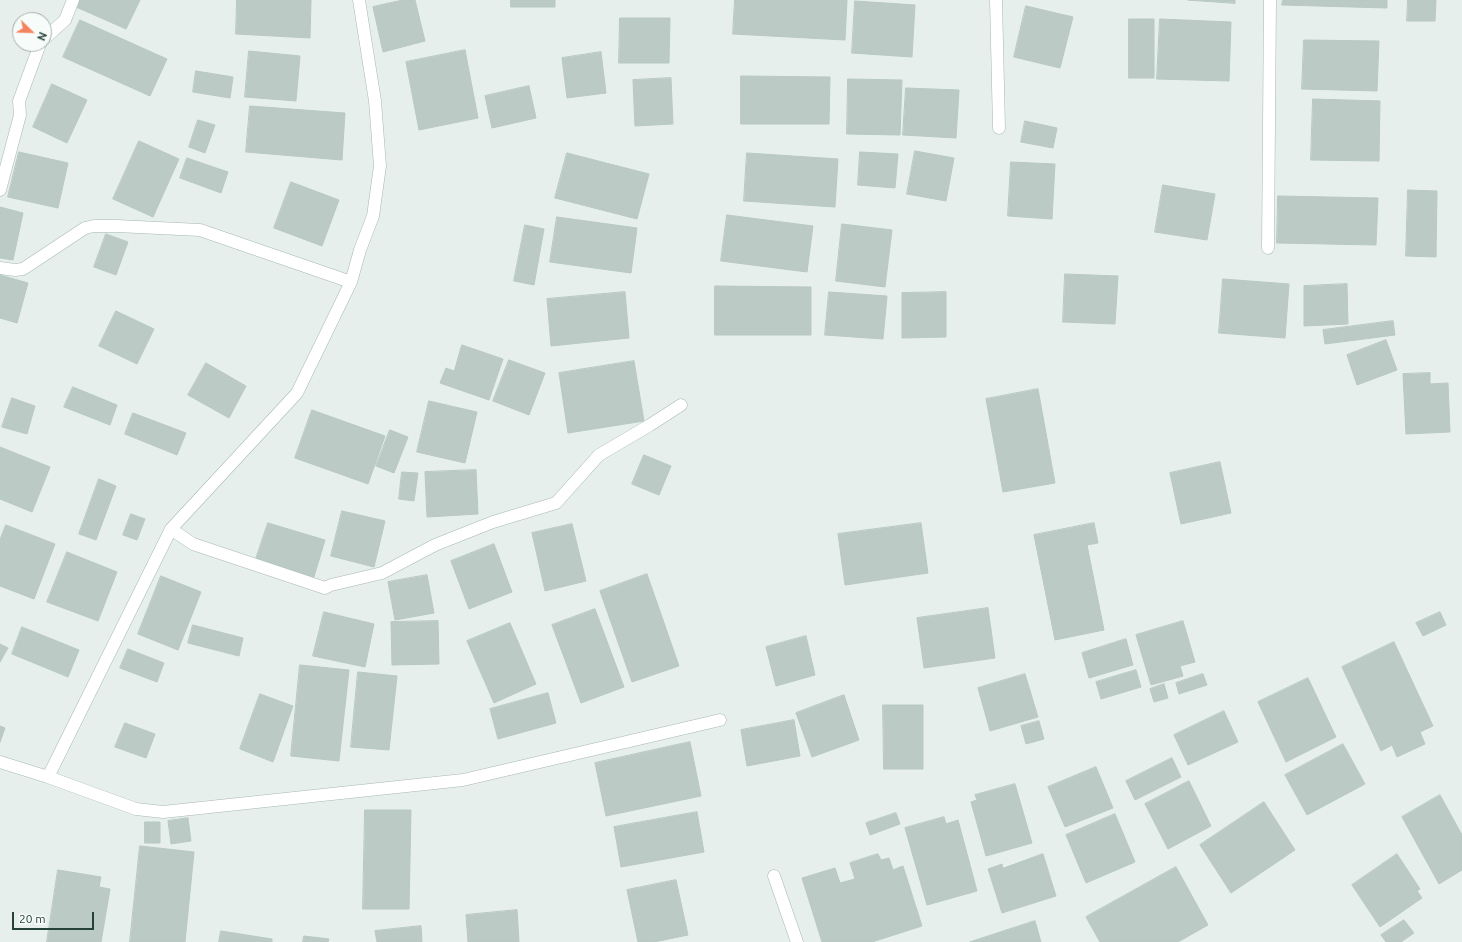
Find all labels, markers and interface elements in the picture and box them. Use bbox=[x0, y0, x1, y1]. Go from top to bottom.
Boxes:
north arrow bbox=[12, 12, 52, 52]
text: N bbox=[35, 30, 49, 42]
scale bar bbox=[14, 904, 96, 930]
text: 20 m bbox=[19, 912, 46, 925]

